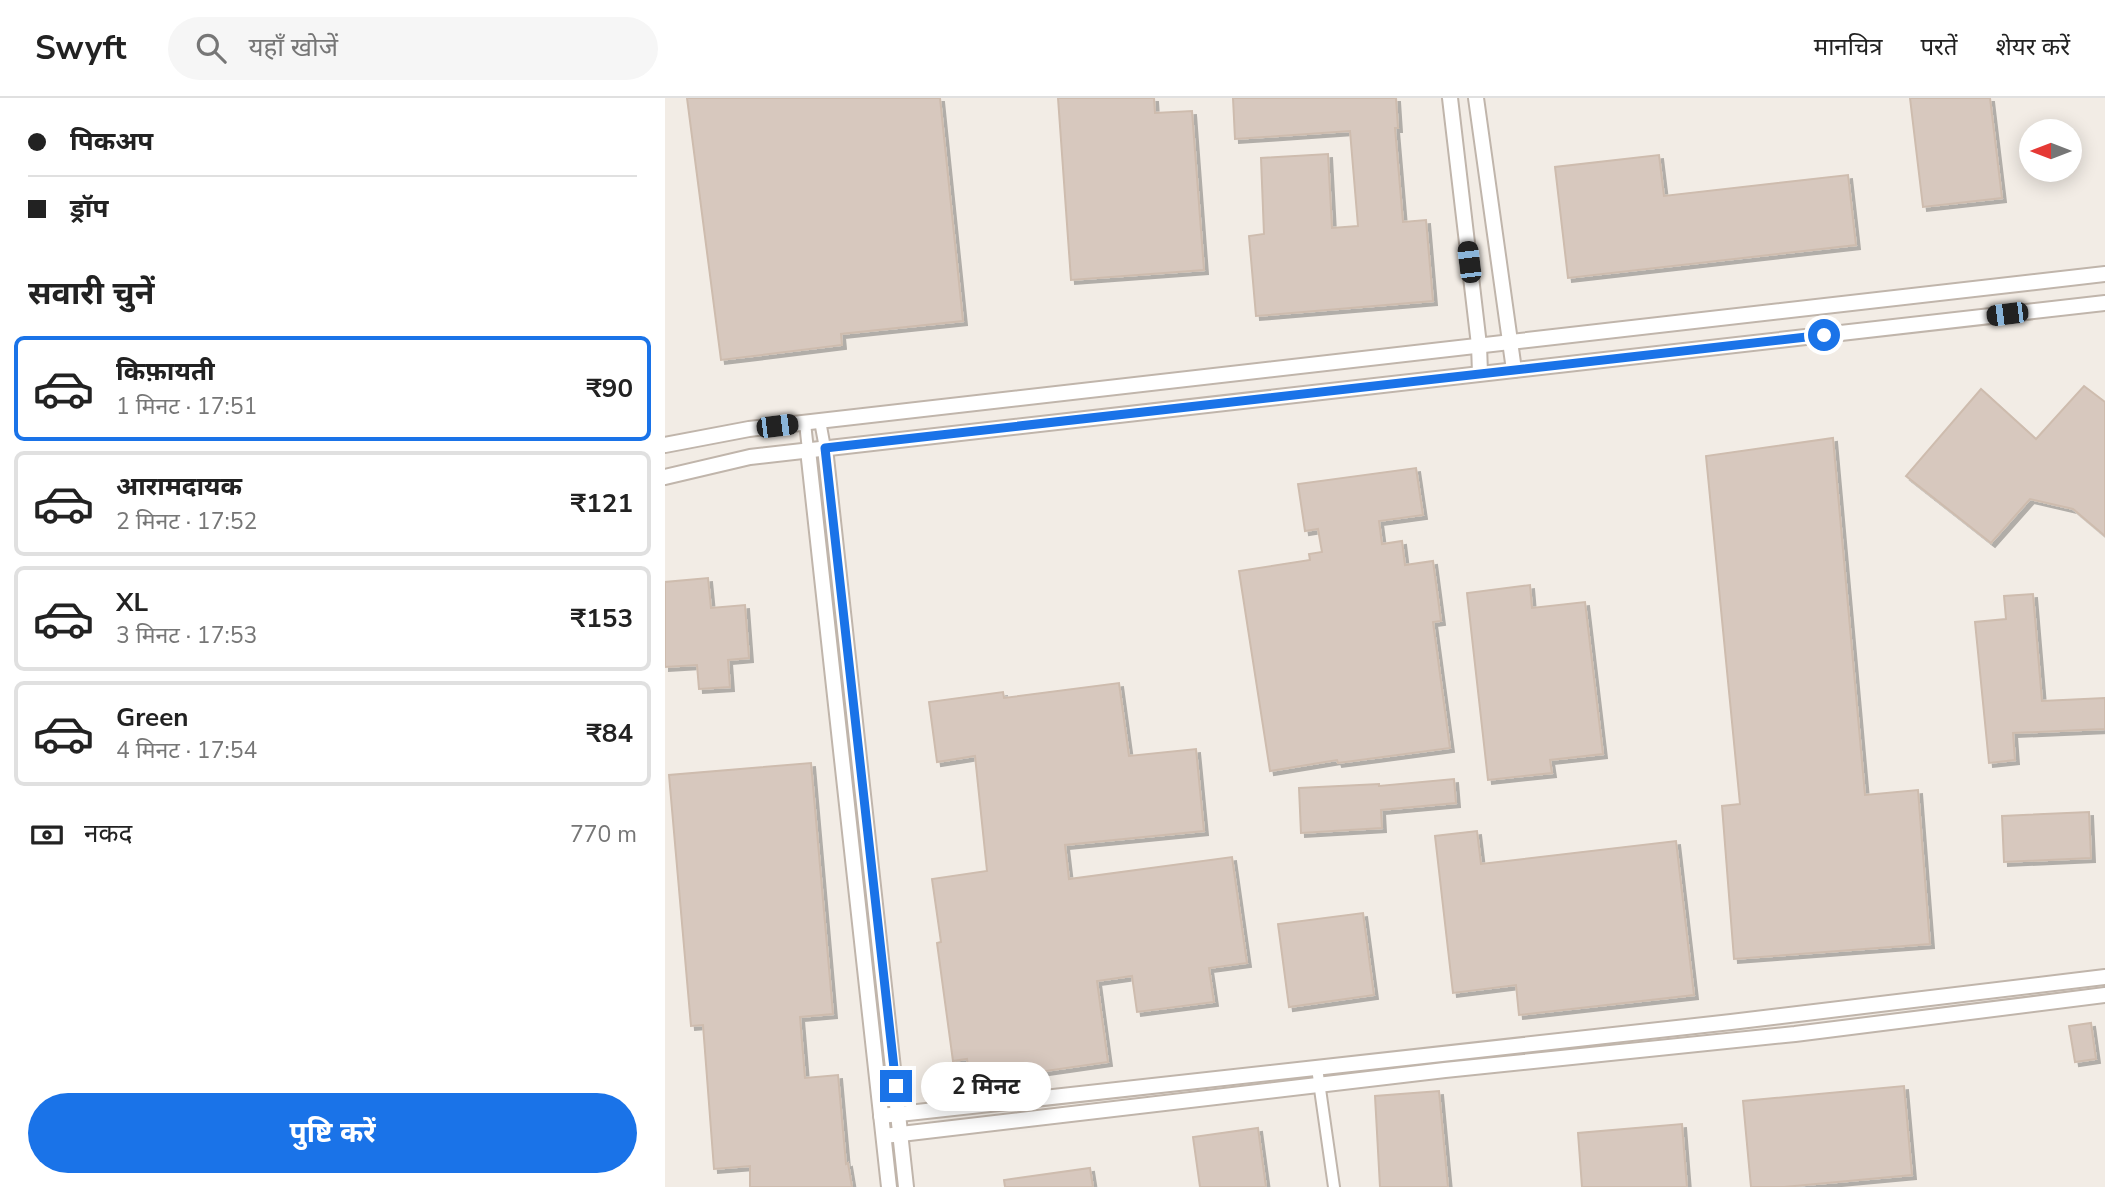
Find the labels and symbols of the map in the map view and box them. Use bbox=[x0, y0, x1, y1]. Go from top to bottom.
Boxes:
north arrow bbox=[2019, 119, 2083, 182]
car bbox=[1457, 240, 1482, 284]
car bbox=[1985, 301, 2030, 327]
route start bbox=[1808, 319, 1840, 351]
car bbox=[755, 413, 800, 439]
callout: 2 मिनट bbox=[921, 1062, 1050, 1110]
route end bbox=[880, 1070, 912, 1102]

